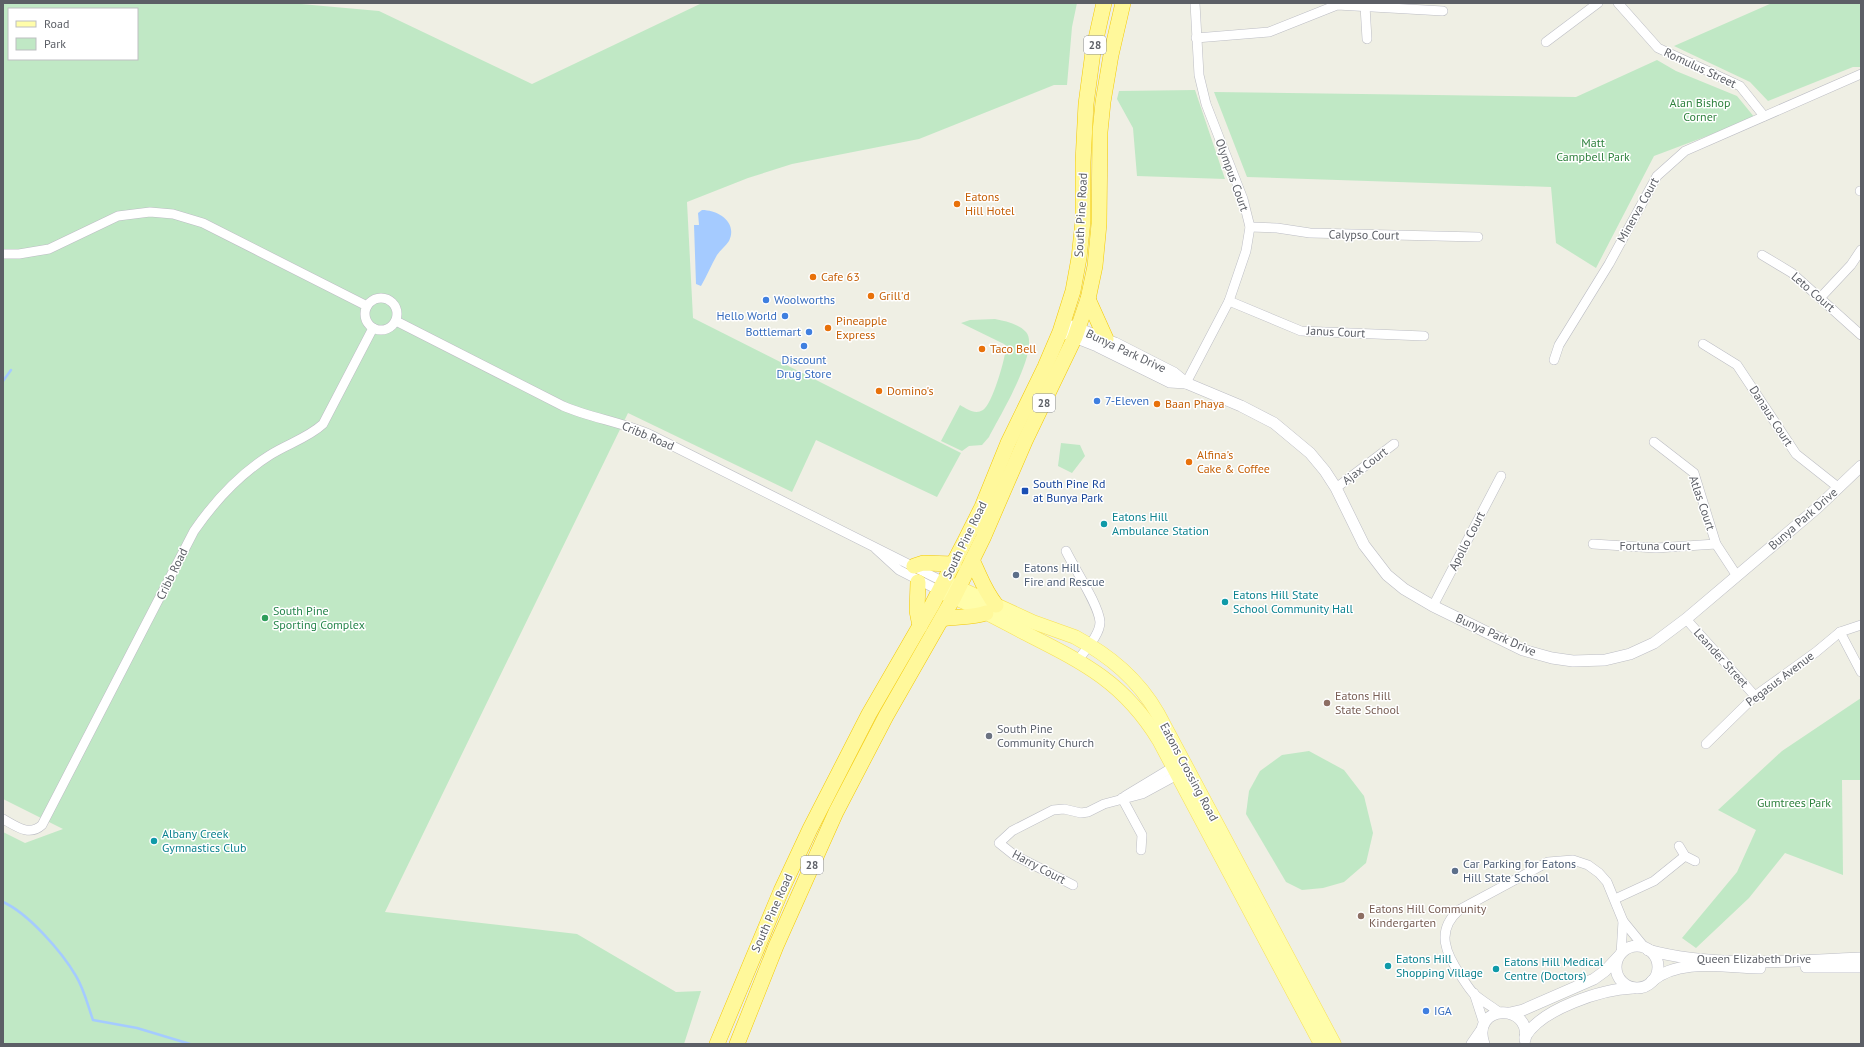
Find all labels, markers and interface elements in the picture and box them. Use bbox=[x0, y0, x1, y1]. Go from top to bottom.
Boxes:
legend bbox=[8, 8, 138, 60]
text: Road bbox=[44, 16, 69, 31]
text: Park bbox=[44, 36, 66, 51]
road number: 28 bbox=[1084, 36, 1106, 54]
street label: Romulus Street bbox=[1662, 44, 1739, 91]
park label: Alan Bishop Corner bbox=[1669, 95, 1731, 124]
park label: Matt Campbell Park bbox=[1556, 135, 1630, 164]
street label: Olympus Court bbox=[1212, 137, 1253, 213]
street label: South Pine Road bbox=[1071, 172, 1090, 257]
street label: Minerva Court bbox=[1613, 175, 1662, 245]
place label: Eatons Hill Hotel bbox=[965, 189, 1015, 218]
marker: Eatons Hill Hotel bbox=[952, 199, 962, 209]
street label: Calypso Court bbox=[1329, 226, 1399, 243]
place label: Cafe 63 bbox=[821, 269, 860, 284]
street label: Leto Court bbox=[1788, 269, 1838, 315]
marker: Cafe 63 bbox=[808, 272, 818, 282]
place label: Grill'd bbox=[879, 288, 910, 303]
marker: Grill'd bbox=[866, 291, 876, 301]
place label: Woolworths bbox=[774, 292, 835, 307]
marker: Woolworths bbox=[761, 295, 771, 305]
place label: Hello World bbox=[717, 308, 777, 323]
marker: Hello World bbox=[780, 311, 790, 321]
place label: Pineapple Express bbox=[836, 313, 887, 342]
street label: Janus Court bbox=[1305, 322, 1366, 341]
marker: Pineapple Express bbox=[823, 323, 833, 333]
place label: Bottlemart bbox=[746, 324, 801, 339]
street label: Bunya Park Drive bbox=[1084, 325, 1169, 376]
marker: Bottlemart bbox=[804, 327, 814, 337]
marker: Discount Drug Store bbox=[799, 341, 809, 351]
place label: Taco Bell bbox=[990, 341, 1037, 356]
marker: Taco Bell bbox=[977, 344, 987, 354]
place label: Discount Drug Store bbox=[777, 352, 831, 381]
place label: Domino's bbox=[887, 383, 934, 398]
street label: Danaus Court bbox=[1746, 383, 1796, 449]
marker: Domino's bbox=[874, 386, 884, 396]
place label: 7-Eleven bbox=[1105, 393, 1149, 408]
road number: 28 bbox=[1033, 394, 1055, 412]
marker: 7-Eleven bbox=[1092, 396, 1102, 406]
place label: Baan Phaya bbox=[1165, 396, 1224, 411]
marker: Baan Phaya bbox=[1152, 399, 1162, 409]
street label: Cribb Road bbox=[620, 418, 677, 453]
street label: Ajax Court bbox=[1339, 444, 1390, 488]
place label: Alfina's Cake & Coffee bbox=[1197, 447, 1270, 476]
marker: Alfina's Cake & Coffee bbox=[1184, 457, 1194, 467]
street label: Atlas Court bbox=[1686, 474, 1719, 532]
place label: South Pine Rd at Bunya Park bbox=[1033, 476, 1106, 505]
street label: Bunya Park Drive bbox=[1765, 485, 1840, 553]
marker: South Pine Rd at Bunya Park bbox=[1020, 486, 1030, 496]
street label: South Pine Road bbox=[939, 499, 990, 581]
place label: Eatons Hill Ambulance Station bbox=[1112, 509, 1209, 538]
street label: Apollo Court bbox=[1445, 509, 1488, 573]
marker: Eatons Hill Ambulance Station bbox=[1099, 519, 1109, 529]
street label: Fortuna Court bbox=[1619, 538, 1691, 553]
street label: Cribb Road bbox=[153, 546, 190, 602]
place label: Eatons Hill Fire and Rescue bbox=[1024, 560, 1105, 589]
marker: Eatons Hill Fire and Rescue bbox=[1011, 570, 1021, 580]
place label: Eatons Hill State School Community Hall bbox=[1233, 587, 1353, 616]
marker: Eatons Hill State School Community Hall bbox=[1220, 597, 1230, 607]
place label: South Pine Sporting Complex bbox=[273, 603, 365, 632]
street label: Bunya Park Drive bbox=[1454, 610, 1539, 659]
marker: South Pine Sporting Complex bbox=[260, 613, 270, 623]
street label: Leander Street bbox=[1691, 625, 1752, 690]
street label: Pegasus Avenue bbox=[1743, 648, 1817, 709]
place label: Eatons Hill State School bbox=[1335, 688, 1400, 717]
marker: Eatons Hill State School bbox=[1322, 698, 1332, 708]
street label: Eatons Crossing Road bbox=[1157, 720, 1222, 824]
place label: South Pine Community Church bbox=[997, 721, 1094, 750]
marker: South Pine Community Church bbox=[984, 731, 994, 741]
park label: Gumtrees Park bbox=[1757, 795, 1831, 810]
place label: Albany Creek Gymnastics Club bbox=[162, 826, 247, 855]
marker: Albany Creek Gymnastics Club bbox=[149, 836, 159, 846]
street label: Harry Court bbox=[1010, 846, 1069, 887]
road number: 28 bbox=[801, 856, 823, 874]
place label: Car Parking for Eatons Hill State School bbox=[1463, 856, 1576, 885]
marker: Car Parking for Eatons Hill State School bbox=[1450, 866, 1460, 876]
street label: South Pine Road bbox=[748, 871, 796, 954]
place label: Eatons Hill Community Kindergarten bbox=[1369, 901, 1487, 930]
marker: Eatons Hill Community Kindergarten bbox=[1356, 911, 1366, 921]
place label: Eatons Hill Shopping Village bbox=[1396, 951, 1483, 980]
street label: Queen Elizabeth Drive bbox=[1697, 951, 1811, 966]
place label: Eatons Hill Medical Centre (Doctors) bbox=[1504, 954, 1604, 983]
marker: Eatons Hill Shopping Village bbox=[1383, 961, 1393, 971]
marker: Eatons Hill Medical Centre (Doctors) bbox=[1491, 964, 1501, 974]
place label: IGA bbox=[1434, 1003, 1452, 1018]
marker: IGA bbox=[1421, 1006, 1431, 1016]

